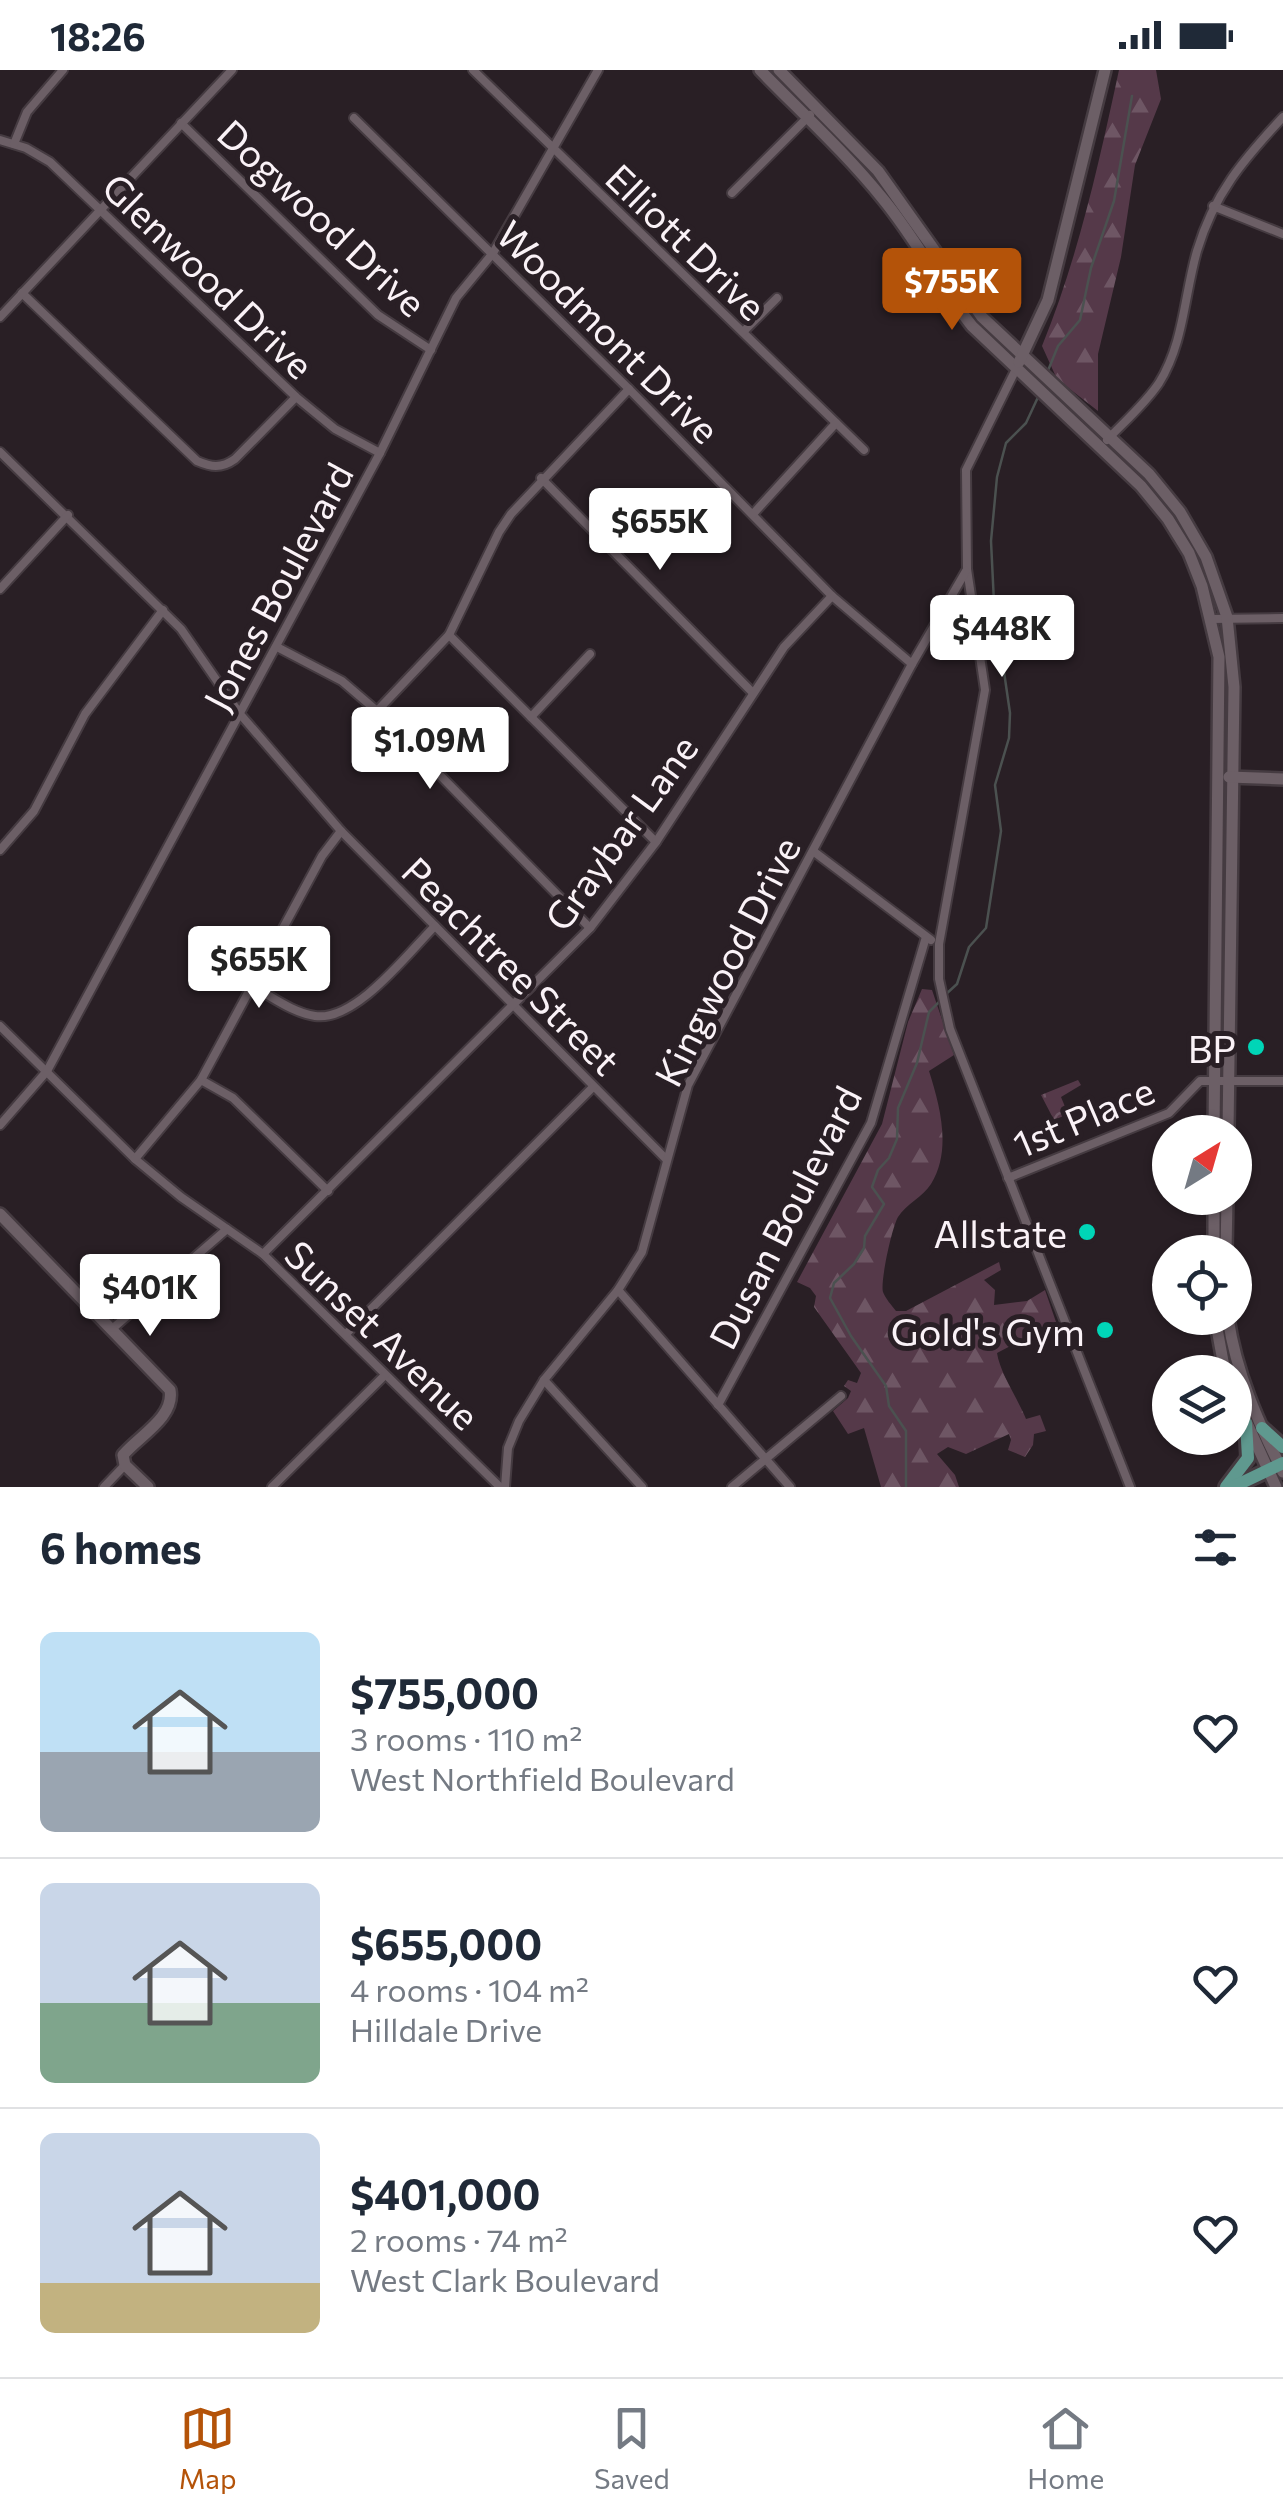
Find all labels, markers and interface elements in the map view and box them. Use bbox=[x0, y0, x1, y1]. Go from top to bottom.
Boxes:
text: 18:26 bbox=[50, 12, 146, 59]
street label: Dogwood Drive bbox=[209, 109, 437, 325]
street label: Elliott Drive bbox=[597, 153, 777, 329]
street label: Glenwood Drive bbox=[94, 163, 324, 387]
street label: Woodmont Drive bbox=[488, 210, 730, 452]
pin: $755K bbox=[882, 248, 1022, 333]
text: $755K bbox=[904, 260, 1000, 300]
street label: Jones Boulevard bbox=[192, 454, 362, 718]
pin: $655K bbox=[590, 488, 730, 573]
text: $655K bbox=[611, 500, 709, 540]
pin: $448K bbox=[932, 595, 1072, 680]
text: $448K bbox=[952, 607, 1052, 647]
pin: $1.09M bbox=[349, 707, 511, 792]
text: $1.09M bbox=[374, 719, 486, 759]
street label: Graybar Lane bbox=[533, 725, 707, 939]
street label: Kingwood Drive bbox=[643, 828, 809, 1094]
street label: Peachtree Street bbox=[393, 846, 631, 1084]
pin: $655K bbox=[189, 926, 329, 1011]
text: $655K bbox=[210, 938, 308, 978]
place label: BP bbox=[1188, 1024, 1236, 1071]
marker: BP bbox=[1245, 1036, 1267, 1058]
street label: 1st Place bbox=[1005, 1065, 1161, 1167]
street label: Dusan Boulevard bbox=[698, 1078, 870, 1356]
north arrow bbox=[1152, 1115, 1252, 1215]
map controls bbox=[1152, 1115, 1252, 1455]
place label: Allstate bbox=[933, 1209, 1067, 1256]
marker: Allstate bbox=[1076, 1221, 1098, 1243]
street label: Sunset Avenue bbox=[276, 1230, 490, 1438]
button: locate bbox=[1152, 1235, 1252, 1335]
pin: $401K bbox=[80, 1254, 220, 1339]
text: $401K bbox=[102, 1266, 198, 1306]
place label: Gold's Gym bbox=[891, 1307, 1085, 1354]
marker: Gold's Gym bbox=[1094, 1319, 1116, 1341]
button: layers bbox=[1152, 1355, 1252, 1455]
icon: filters bbox=[1188, 1520, 1243, 1575]
text: 6 homes bbox=[40, 1521, 202, 1573]
text: $755,000 bbox=[350, 1666, 539, 1718]
icon: home bbox=[120, 1672, 240, 1792]
icon: heart bbox=[1188, 1705, 1243, 1760]
text: 3 rooms · 110 m² bbox=[350, 1718, 582, 1758]
text: West Northfield Boulevard bbox=[350, 1758, 735, 1798]
text: $655,000 bbox=[350, 1917, 542, 1969]
icon: home bbox=[120, 1923, 240, 2043]
icon: heart bbox=[1188, 1956, 1243, 2011]
text: 4 rooms · 104 m² bbox=[350, 1969, 589, 2009]
text: Hilldale Drive bbox=[350, 2009, 542, 2049]
text: $401,000 bbox=[350, 2167, 540, 2219]
icon: home bbox=[120, 2173, 240, 2293]
icon: heart bbox=[1188, 2206, 1243, 2261]
text: 2 rooms · 74 m² bbox=[350, 2219, 568, 2259]
text: West Clark Boulevard bbox=[350, 2259, 660, 2299]
tab: Map bbox=[179, 2401, 237, 2495]
tab: Saved bbox=[594, 2401, 670, 2495]
tab: Home bbox=[1027, 2401, 1104, 2495]

